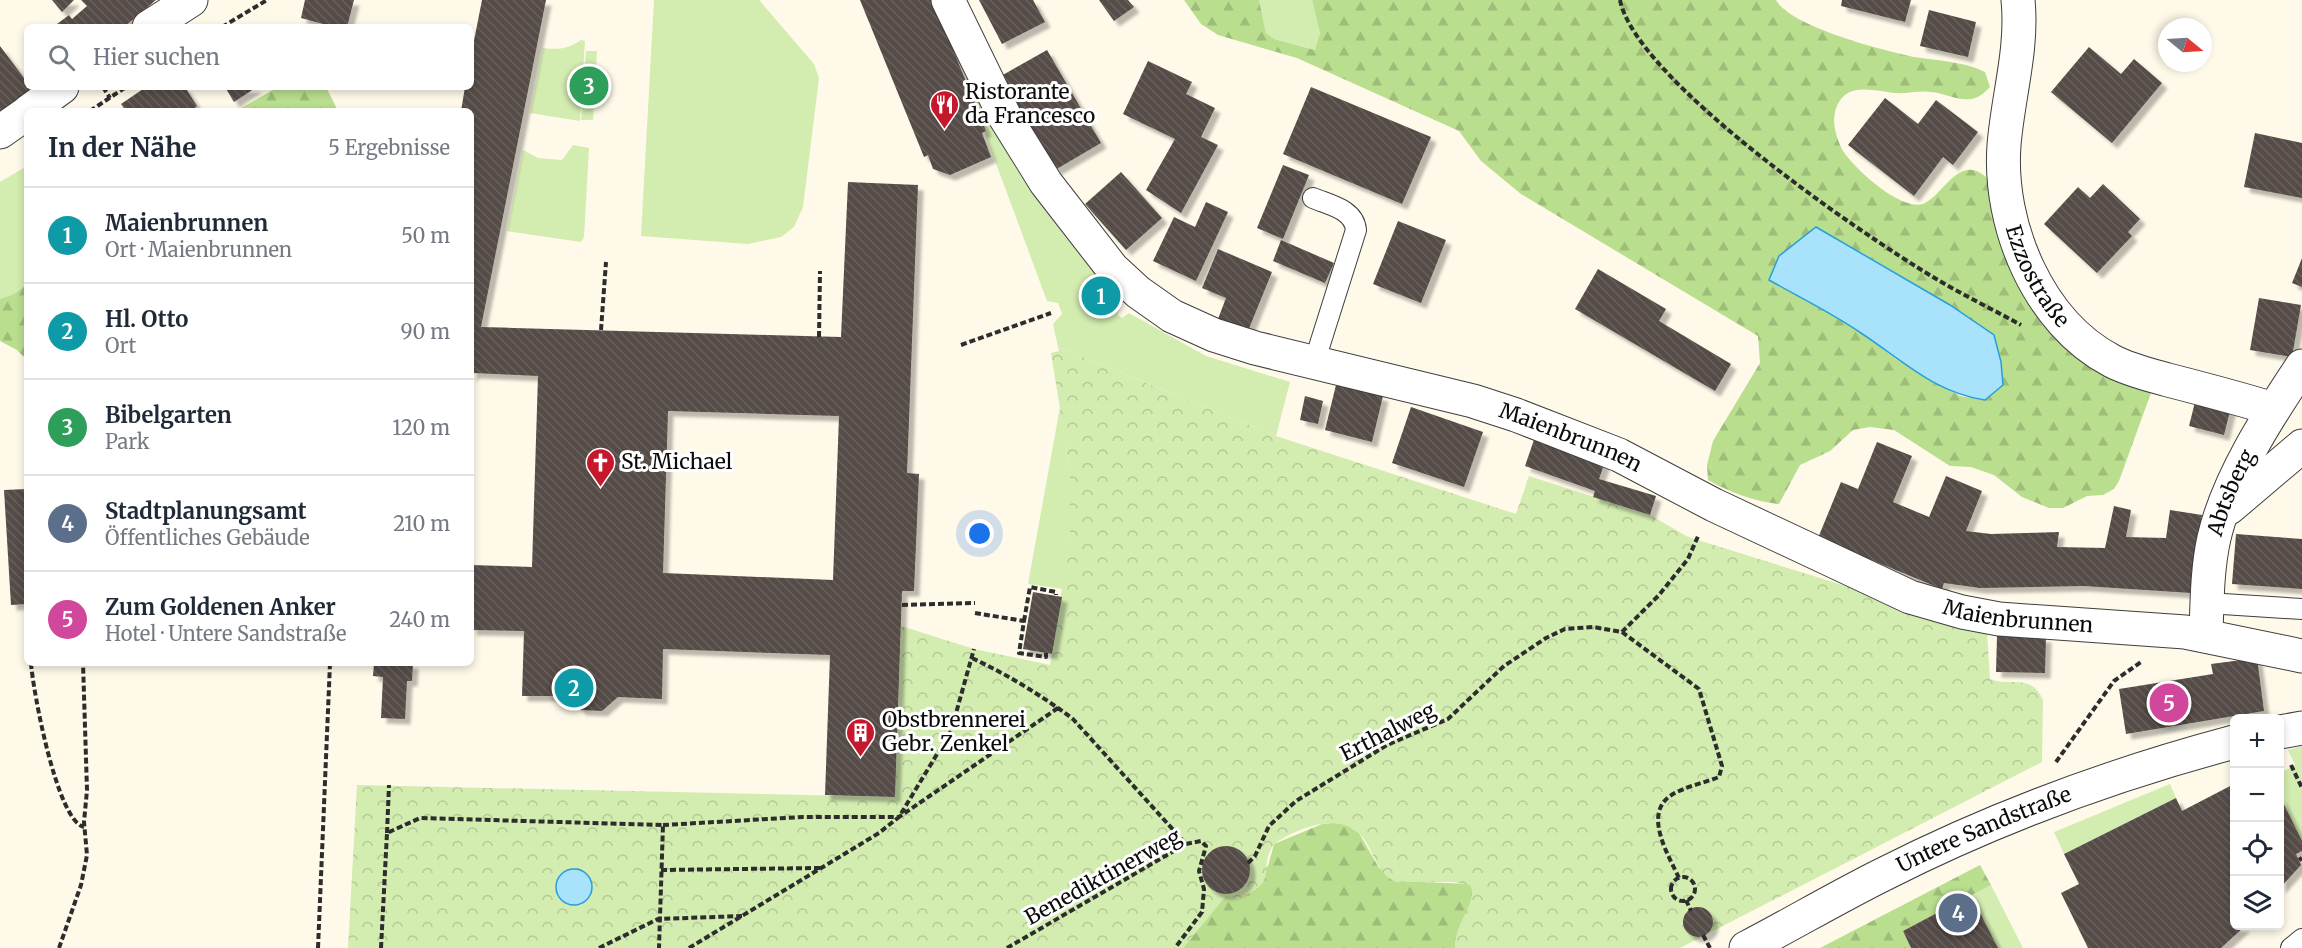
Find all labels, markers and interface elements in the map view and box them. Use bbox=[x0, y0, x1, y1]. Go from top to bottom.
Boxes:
north arrow bbox=[2158, 18, 2212, 72]
search box bbox=[24, 24, 474, 90]
icon: search bbox=[45, 41, 78, 74]
text: Hier suchen bbox=[93, 43, 220, 71]
pin: 3 bbox=[570, 64, 608, 109]
place label: Ristorante da Francesco bbox=[965, 78, 1095, 129]
restaurant icon: Ristorante da Francesco bbox=[928, 88, 960, 130]
text: In der Nähe bbox=[48, 131, 196, 164]
text: 5 Ergebnisse bbox=[328, 135, 450, 160]
text: Maienbrunnen bbox=[105, 209, 268, 237]
street label: Ezzostraße bbox=[2000, 222, 2076, 333]
text: 1 bbox=[63, 223, 72, 248]
text: 50 m bbox=[401, 223, 450, 248]
text: Ort · Maienbrunnen bbox=[105, 237, 292, 262]
pin: 1 bbox=[1082, 274, 1120, 318]
text: Hl. Otto bbox=[105, 305, 188, 333]
text: 2 bbox=[62, 319, 73, 344]
text: 90 m bbox=[400, 319, 450, 344]
text: Ort bbox=[105, 333, 136, 358]
street label: Maienbrunnen bbox=[1496, 396, 1647, 478]
text: Bibelgarten bbox=[105, 401, 232, 429]
text: 3 bbox=[62, 415, 73, 440]
text: 120 m bbox=[392, 415, 450, 440]
text: Park bbox=[105, 429, 149, 454]
street label: Abtsberg bbox=[2201, 444, 2261, 540]
church icon: St. Michael bbox=[584, 446, 616, 488]
place label: St. Michael bbox=[621, 448, 733, 475]
text: Stadtplanungsamt bbox=[105, 497, 307, 525]
text: 4 bbox=[61, 511, 74, 536]
text: 210 m bbox=[393, 511, 450, 536]
your location bbox=[965, 519, 994, 548]
text: Öffentliches Gebäude bbox=[105, 525, 310, 550]
text: Zum Goldenen Anker bbox=[105, 593, 336, 621]
street label: Maienbrunnen bbox=[1940, 593, 2094, 639]
text: 5 bbox=[62, 607, 73, 632]
text: 240 m bbox=[389, 607, 450, 632]
text: Hotel · Untere Sandstraße bbox=[105, 621, 346, 646]
pin: 2 bbox=[554, 666, 594, 710]
pin: 5 bbox=[2150, 680, 2188, 726]
street label: Erthalweg bbox=[1335, 696, 1440, 767]
place label: Obstbrennerei Gebr. Zenkel bbox=[882, 706, 1026, 757]
map controls bbox=[2230, 714, 2284, 930]
button: + bbox=[2230, 714, 2284, 768]
building icon: Obstbrennerei Gebr. Zenkel bbox=[845, 716, 877, 758]
button: − bbox=[2230, 768, 2284, 822]
street label: Untere Sandstraße bbox=[1892, 780, 2075, 879]
street label: Benediktinerweg bbox=[1020, 822, 1186, 931]
button: locate bbox=[2230, 822, 2284, 876]
button: layers bbox=[2230, 876, 2284, 930]
pin: 4 bbox=[1938, 890, 1978, 936]

